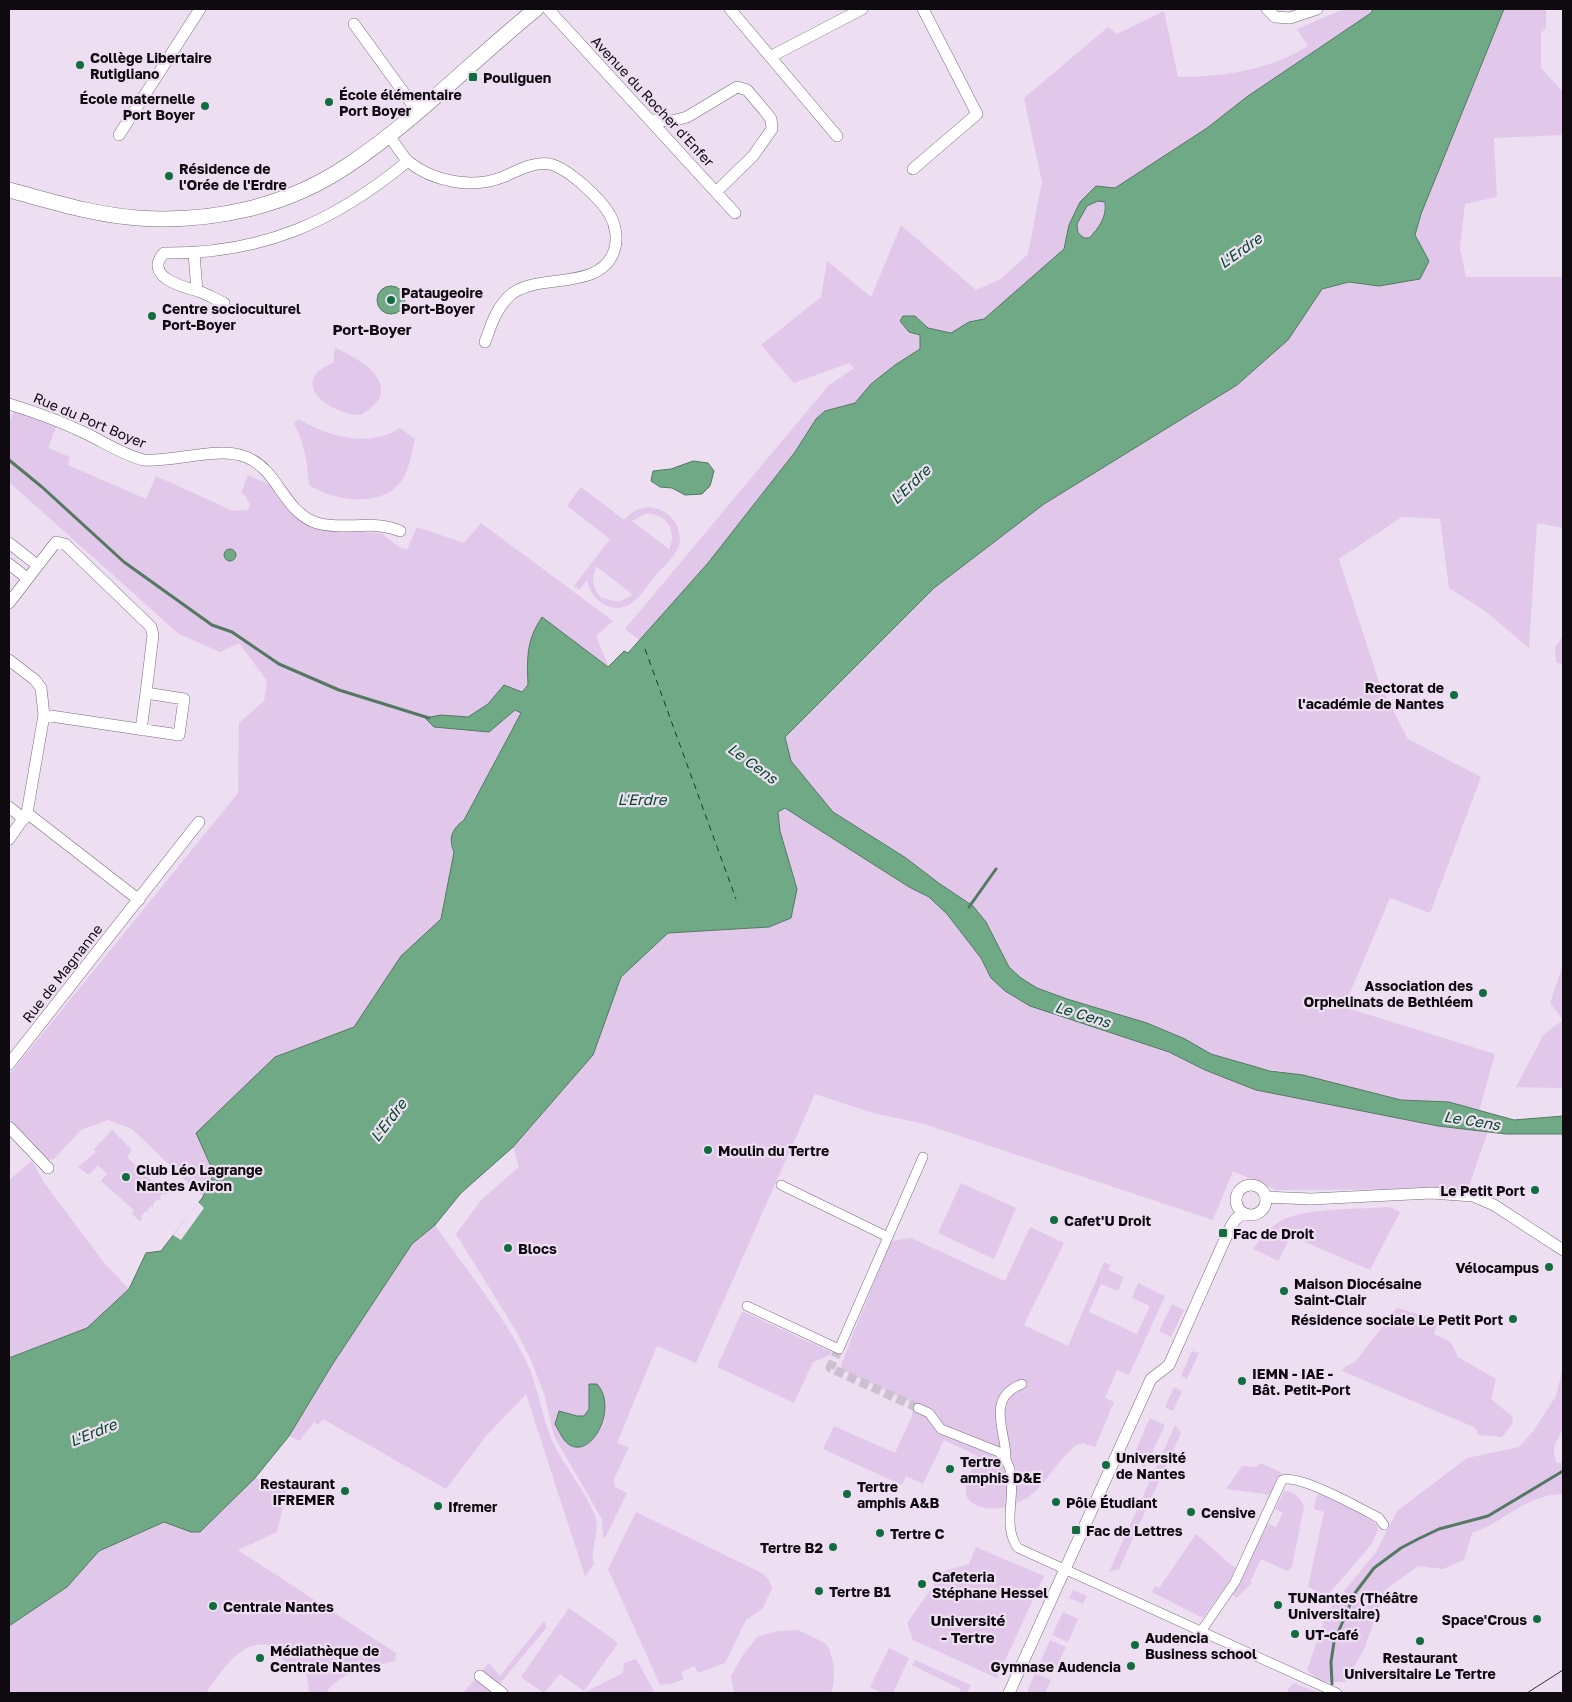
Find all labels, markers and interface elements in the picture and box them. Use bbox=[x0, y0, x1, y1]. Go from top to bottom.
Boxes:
street label: Avenue du Rocher d'Enfer bbox=[588, 32, 718, 170]
place label: Collège Libertaire Rutigliano bbox=[90, 49, 212, 82]
marker: Collège Libertaire Rutigliano bbox=[74, 59, 86, 71]
place label: Pouliguen bbox=[483, 69, 551, 86]
marker: Pouliguen bbox=[467, 71, 479, 83]
place label: École élémentaire Port Boyer bbox=[339, 86, 462, 119]
place label: École maternelle Port Boyer bbox=[80, 90, 196, 123]
marker: École élémentaire Port Boyer bbox=[323, 96, 335, 108]
marker: École maternelle Port Boyer bbox=[199, 100, 211, 112]
place label: Résidence de l'Orée de l'Erdre bbox=[179, 160, 287, 193]
marker: Résidence de l'Orée de l'Erdre bbox=[163, 170, 175, 182]
water label: L'Erdre bbox=[1215, 228, 1266, 271]
place label: Pataugeoire Port-Boyer bbox=[401, 284, 483, 317]
marker: Pataugeoire Port-Boyer bbox=[385, 294, 397, 306]
place label: Centre socioculturel Port-Boyer bbox=[162, 300, 301, 333]
marker: Centre socioculturel Port-Boyer bbox=[146, 310, 158, 322]
district label: Port-Boyer bbox=[332, 320, 412, 338]
street label: Rue du Port Boyer bbox=[31, 389, 149, 452]
water label: L'Erdre bbox=[886, 460, 935, 507]
place label: Rectorat de l'académie de Nantes bbox=[1298, 679, 1444, 712]
marker: Rectorat de l'académie de Nantes bbox=[1448, 689, 1460, 701]
water label: Le Cens bbox=[725, 739, 782, 788]
water label: L'Erdre bbox=[618, 790, 668, 808]
street label: Rue de Magnanne bbox=[18, 920, 106, 1026]
place label: Association des Orphelinats de Bethléem bbox=[1303, 977, 1473, 1010]
marker: Association des Orphelinats de Bethléem bbox=[1477, 987, 1489, 999]
water label: Le Cens bbox=[1053, 997, 1114, 1031]
water label: L'Erdre bbox=[366, 1094, 411, 1145]
water label: Le Cens bbox=[1442, 1107, 1503, 1134]
place label: Moulin du Tertre bbox=[718, 1142, 829, 1159]
marker: Moulin du Tertre bbox=[702, 1144, 714, 1156]
place label: Club Léo Lagrange Nantes Aviron bbox=[136, 1161, 263, 1194]
marker: Club Léo Lagrange Nantes Aviron bbox=[120, 1171, 132, 1183]
place label: Le Petit Port bbox=[1440, 1182, 1525, 1199]
marker: Le Petit Port bbox=[1529, 1184, 1541, 1196]
place label: Cafet'U Droit bbox=[1064, 1212, 1152, 1229]
marker: Cafet'U Droit bbox=[1048, 1214, 1060, 1226]
place label: Fac de Droit bbox=[1233, 1225, 1315, 1242]
marker: Fac de Droit bbox=[1217, 1227, 1229, 1239]
place label: Blocs bbox=[518, 1240, 557, 1257]
marker: Blocs bbox=[502, 1242, 514, 1254]
place label: Vélocampus bbox=[1455, 1259, 1539, 1276]
marker: Vélocampus bbox=[1543, 1261, 1555, 1273]
place label: Maison Diocésaine Saint-Clair bbox=[1294, 1275, 1422, 1308]
marker: Maison Diocésaine Saint-Clair bbox=[1278, 1285, 1290, 1297]
place label: Résidence sociale Le Petit Port bbox=[1291, 1311, 1503, 1328]
marker: Résidence sociale Le Petit Port bbox=[1507, 1313, 1519, 1325]
place label: IEMN - IAE - Bât. Petit-Port bbox=[1252, 1365, 1351, 1398]
marker: IEMN - IAE - Bât. Petit-Port bbox=[1236, 1375, 1248, 1387]
water label: L'Erdre bbox=[67, 1414, 120, 1449]
place label: Université de Nantes bbox=[1116, 1449, 1186, 1482]
place label: Tertre amphis D&E bbox=[960, 1453, 1042, 1486]
marker: Université de Nantes bbox=[1100, 1459, 1112, 1471]
marker: Tertre amphis D&E bbox=[944, 1463, 956, 1475]
place label: Restaurant IFREMER bbox=[260, 1475, 335, 1508]
place label: Tertre amphis A&B bbox=[857, 1478, 940, 1511]
marker: Restaurant IFREMER bbox=[339, 1485, 351, 1497]
marker: Tertre amphis A&B bbox=[841, 1488, 853, 1500]
place label: Pôle Étudiant bbox=[1066, 1494, 1158, 1511]
marker: Pôle Étudiant bbox=[1050, 1496, 1062, 1508]
place label: Ifremer bbox=[448, 1498, 498, 1515]
marker: Ifremer bbox=[432, 1500, 444, 1512]
place label: Censive bbox=[1201, 1504, 1256, 1521]
marker: Censive bbox=[1185, 1506, 1197, 1518]
place label: Fac de Lettres bbox=[1086, 1522, 1183, 1539]
marker: Fac de Lettres bbox=[1070, 1524, 1082, 1536]
place label: Tertre C bbox=[890, 1525, 945, 1542]
marker: Tertre C bbox=[874, 1527, 886, 1539]
place label: Tertre B2 bbox=[760, 1539, 823, 1556]
marker: Tertre B2 bbox=[827, 1541, 839, 1553]
place label: Cafeteria Stéphane Hessel bbox=[932, 1568, 1048, 1601]
marker: Cafeteria Stéphane Hessel bbox=[916, 1578, 928, 1590]
place label: Tertre B1 bbox=[829, 1583, 891, 1600]
marker: Tertre B1 bbox=[813, 1585, 825, 1597]
place label: TUNantes (Théâtre Universitaire) bbox=[1288, 1589, 1418, 1622]
place label: Centrale Nantes bbox=[223, 1598, 334, 1615]
marker: TUNantes (Théâtre Universitaire) bbox=[1272, 1599, 1284, 1611]
marker: Centrale Nantes bbox=[207, 1600, 219, 1612]
district label: Université - Tertre bbox=[931, 1611, 1006, 1646]
place label: Space'Crous bbox=[1442, 1611, 1527, 1628]
marker: Space'Crous bbox=[1531, 1613, 1543, 1625]
place label: UT-café bbox=[1305, 1626, 1359, 1643]
marker: UT-café bbox=[1289, 1628, 1301, 1640]
place label: Audencia Business school bbox=[1145, 1629, 1257, 1662]
marker: Restaurant Universitaire Le Tertre bbox=[1414, 1635, 1426, 1647]
marker: Audencia Business school bbox=[1129, 1639, 1141, 1651]
place label: Médiathèque de Centrale Nantes bbox=[270, 1642, 381, 1675]
place label: Restaurant Universitaire Le Tertre bbox=[1344, 1649, 1496, 1682]
marker: Médiathèque de Centrale Nantes bbox=[254, 1652, 266, 1664]
place label: Gymnase Audencia bbox=[990, 1658, 1121, 1675]
marker: Gymnase Audencia bbox=[1125, 1660, 1137, 1672]

